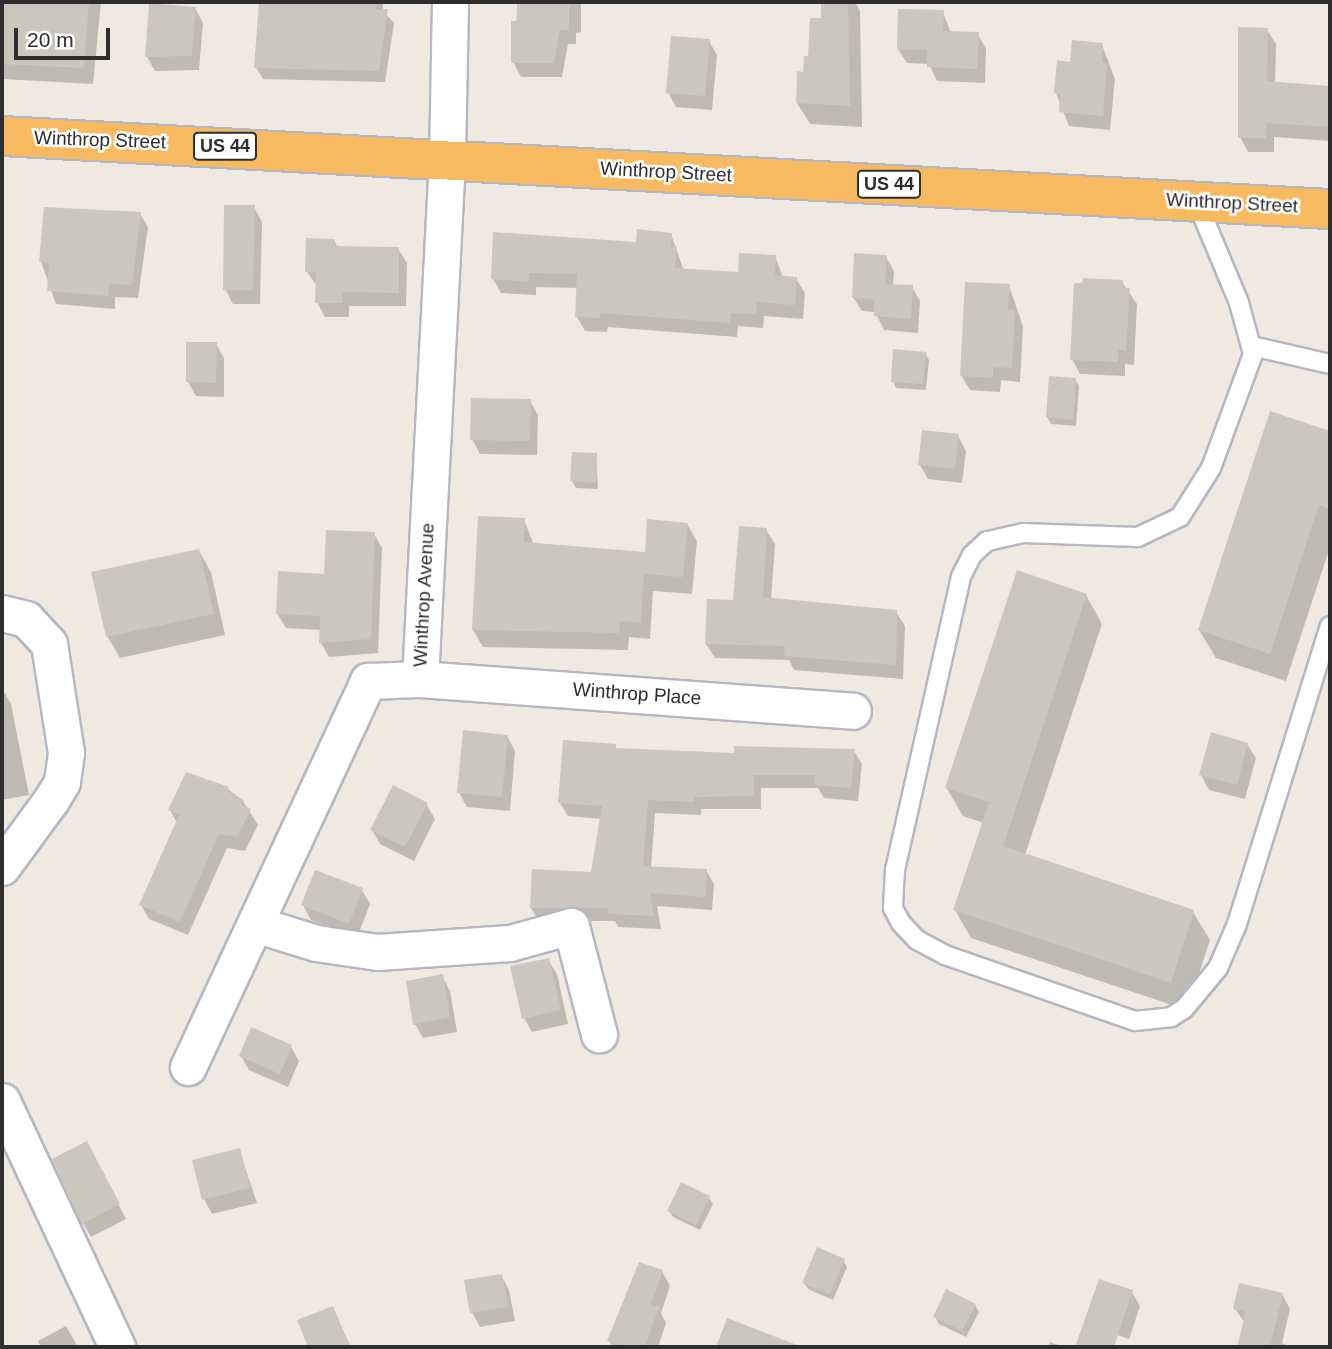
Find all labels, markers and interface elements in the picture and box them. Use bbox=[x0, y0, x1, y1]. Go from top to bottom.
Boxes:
scale bar bbox=[18, 14, 114, 58]
text: 20 m bbox=[27, 28, 74, 51]
street label: Winthrop Street bbox=[34, 126, 166, 154]
road number: US 44 bbox=[192, 132, 258, 160]
street label: Winthrop Street bbox=[599, 157, 733, 187]
road number: US 44 bbox=[856, 169, 922, 198]
street label: Winthrop Street bbox=[1165, 188, 1299, 218]
street label: Winthrop Avenue bbox=[409, 522, 439, 668]
street label: Winthrop Place bbox=[572, 678, 702, 710]

